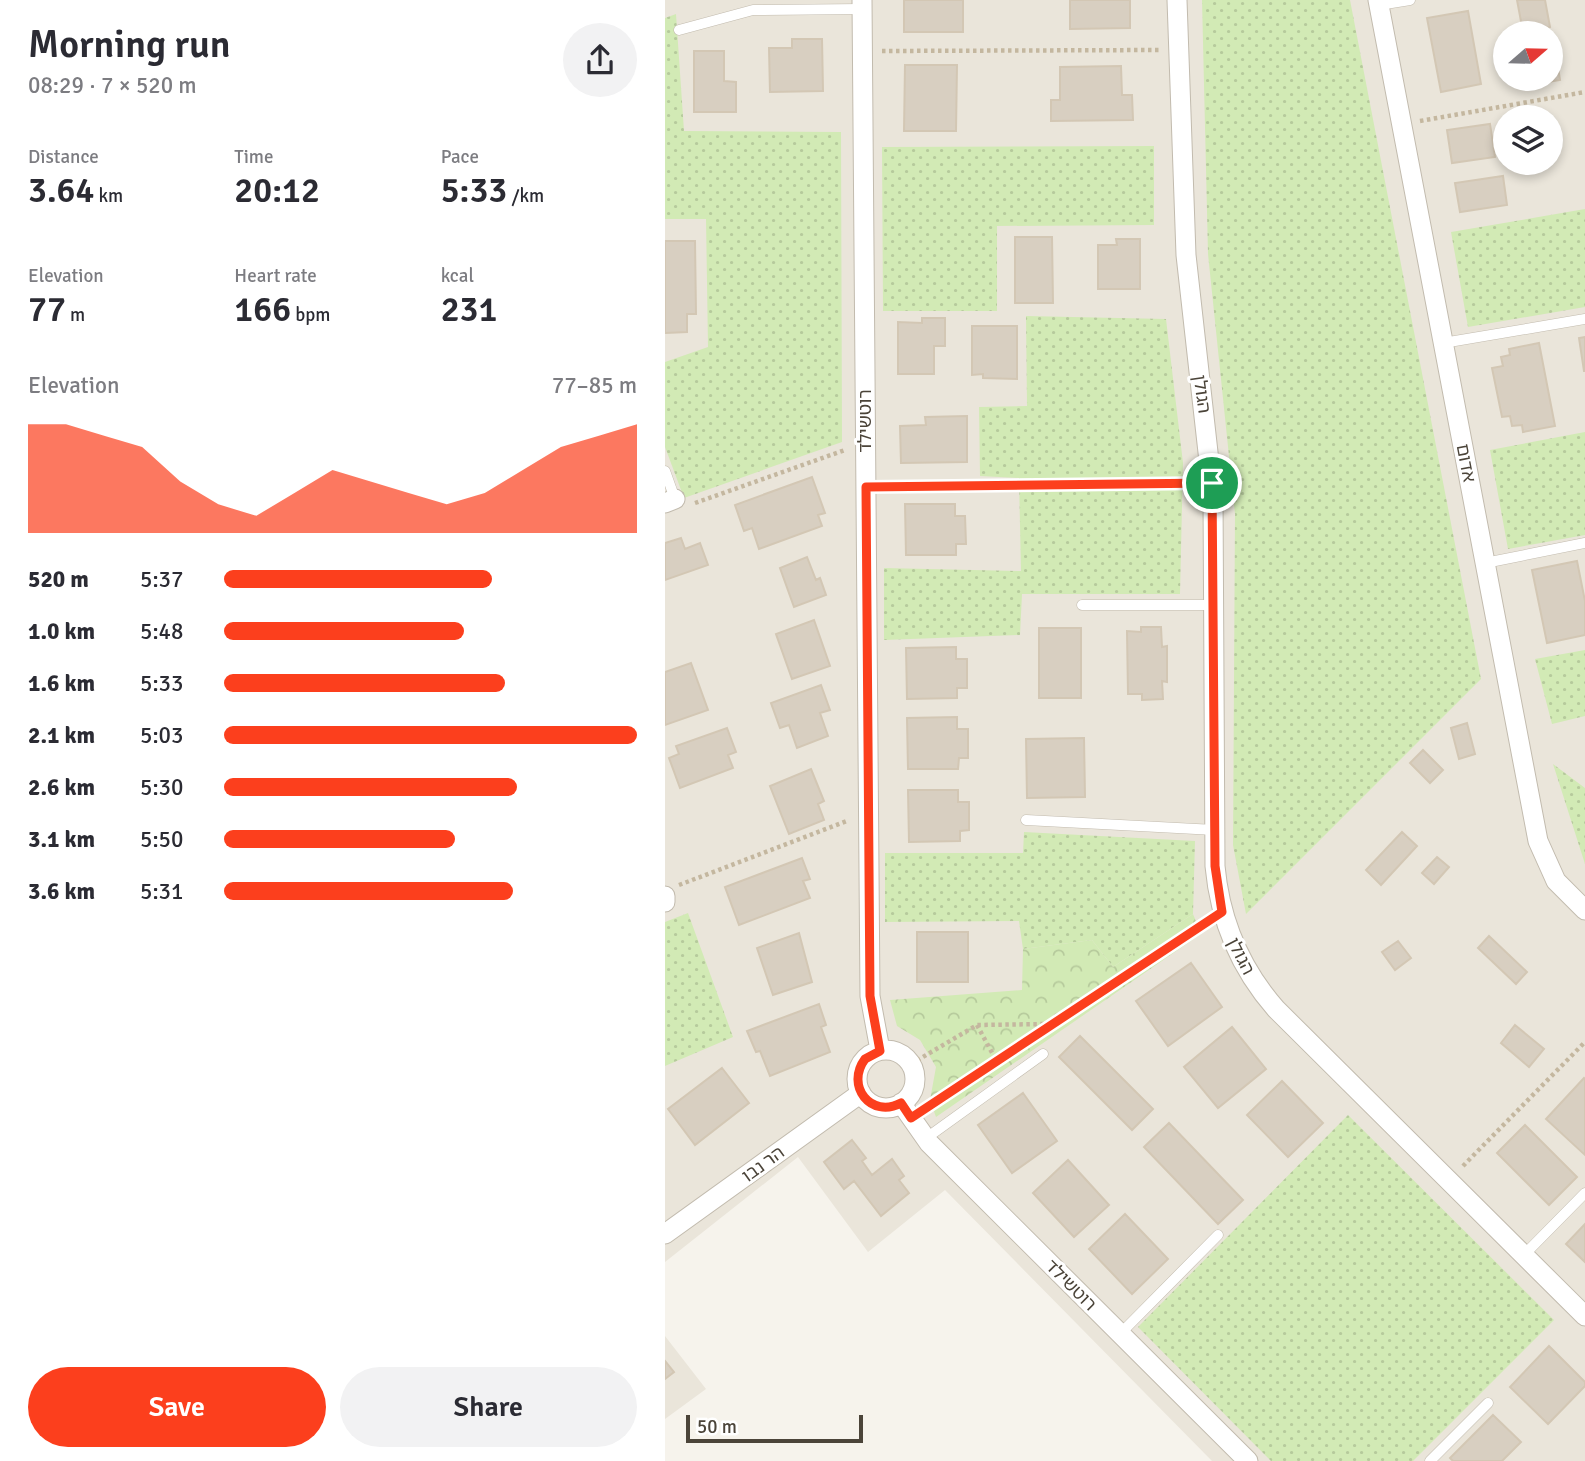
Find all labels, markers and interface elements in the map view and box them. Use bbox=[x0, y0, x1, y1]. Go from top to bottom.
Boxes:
text: Morning run bbox=[28, 21, 231, 68]
north arrow bbox=[1493, 21, 1563, 91]
map controls bbox=[1493, 21, 1563, 175]
button: share bbox=[563, 23, 637, 97]
text: 08:29 · 7 × 520 m bbox=[28, 71, 197, 100]
button: layers bbox=[1493, 105, 1563, 175]
text: Distance bbox=[28, 145, 99, 169]
text: Time bbox=[234, 145, 273, 169]
text: Pace bbox=[441, 145, 479, 169]
text: 3.64 bbox=[28, 169, 94, 212]
text: 20:12 bbox=[234, 169, 320, 212]
text: 5:33 bbox=[441, 169, 507, 212]
text: km bbox=[94, 184, 123, 208]
text: /km bbox=[507, 184, 544, 208]
text: Elevation bbox=[28, 264, 104, 288]
text: Heart rate bbox=[234, 264, 317, 288]
text: kcal bbox=[441, 264, 474, 288]
text: 77 bbox=[28, 288, 66, 331]
text: 166 bbox=[234, 288, 291, 331]
text: 231 bbox=[441, 288, 497, 331]
text: m bbox=[66, 303, 85, 327]
text: bpm bbox=[291, 303, 330, 327]
text: Elevation bbox=[28, 371, 120, 400]
text: 77–85 m bbox=[552, 371, 637, 400]
street label: הגולן bbox=[1188, 373, 1216, 415]
street label: רוטשילד bbox=[854, 389, 876, 453]
street label: אדום bbox=[1452, 442, 1480, 484]
pin bbox=[1182, 453, 1242, 513]
icon: arrive bbox=[1193, 464, 1231, 502]
text: 520 m bbox=[28, 565, 89, 594]
text: 5:37 bbox=[140, 565, 183, 594]
text: 1.0 km bbox=[28, 617, 95, 646]
text: 5:48 bbox=[140, 617, 183, 646]
text: 1.6 km bbox=[28, 669, 95, 698]
text: 5:33 bbox=[140, 669, 183, 698]
text: 2.1 km bbox=[28, 721, 95, 750]
text: 5:03 bbox=[140, 721, 183, 750]
text: 2.6 km bbox=[28, 773, 95, 802]
text: 5:30 bbox=[140, 773, 183, 802]
text: 3.1 km bbox=[28, 825, 95, 854]
text: 5:50 bbox=[140, 825, 183, 854]
text: 3.6 km bbox=[28, 877, 95, 906]
text: 5:31 bbox=[140, 877, 183, 906]
street label: הגולן bbox=[1222, 934, 1260, 978]
street label: הר נבו bbox=[737, 1141, 789, 1187]
street label: רוטשילד bbox=[1041, 1255, 1101, 1315]
button: Save bbox=[28, 1367, 326, 1447]
button: Share bbox=[340, 1367, 637, 1447]
scale bar bbox=[686, 1412, 863, 1444]
text: 50 m bbox=[697, 1415, 737, 1439]

